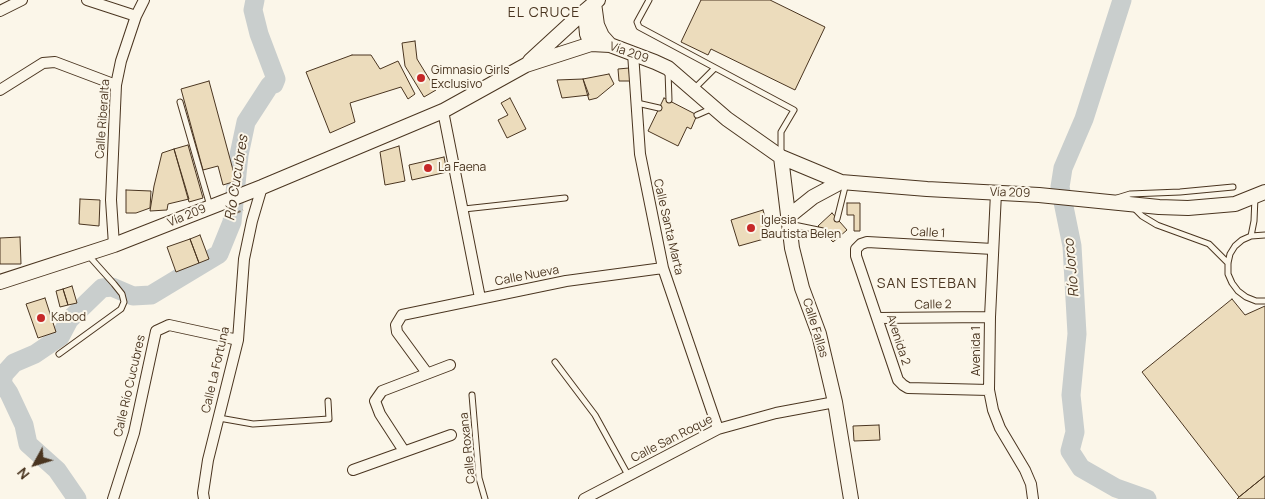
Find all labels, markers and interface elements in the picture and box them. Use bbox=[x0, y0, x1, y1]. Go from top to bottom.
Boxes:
district label: EL CRUCE bbox=[507, 5, 581, 21]
street label: Vía 209 bbox=[608, 40, 650, 66]
place label: Gimnasio Girls Exclusivo bbox=[431, 64, 510, 92]
marker: Gimnasio Girls Exclusivo bbox=[415, 72, 427, 84]
street label: Calle Riberalta bbox=[93, 79, 113, 159]
water label: Río Cucubres bbox=[222, 134, 252, 222]
place label: La Faena bbox=[438, 161, 486, 175]
marker: La Faena bbox=[422, 162, 434, 174]
street label: Calle Santa Marta bbox=[650, 178, 686, 276]
street label: Vía 209 bbox=[990, 185, 1030, 201]
street label: Vía 209 bbox=[166, 202, 208, 230]
place label: Iglesia Bautista Belen bbox=[761, 214, 841, 242]
marker: Iglesia Bautista Belen bbox=[745, 222, 757, 234]
street label: Calle 1 bbox=[910, 225, 946, 241]
water label: Río Jorco bbox=[1061, 238, 1083, 298]
street label: Calle Nueva bbox=[494, 263, 560, 289]
district label: SAN ESTEBAN bbox=[875, 276, 979, 292]
street label: Calle Fallas bbox=[799, 297, 831, 359]
street label: Calle 2 bbox=[914, 297, 952, 313]
place label: Kabod bbox=[51, 311, 86, 325]
marker: Kabod bbox=[35, 312, 47, 324]
street label: Avenida 2 bbox=[883, 313, 913, 367]
street label: Calle La Fortuna bbox=[199, 325, 233, 415]
street label: Avenida 1 bbox=[970, 326, 984, 376]
street label: Calle Río Cucubres bbox=[111, 334, 149, 438]
street label: Calle Roxana bbox=[457, 412, 479, 484]
street label: Calle San Roque bbox=[629, 412, 715, 466]
north arrow bbox=[10, 439, 60, 489]
text: N bbox=[12, 464, 34, 484]

